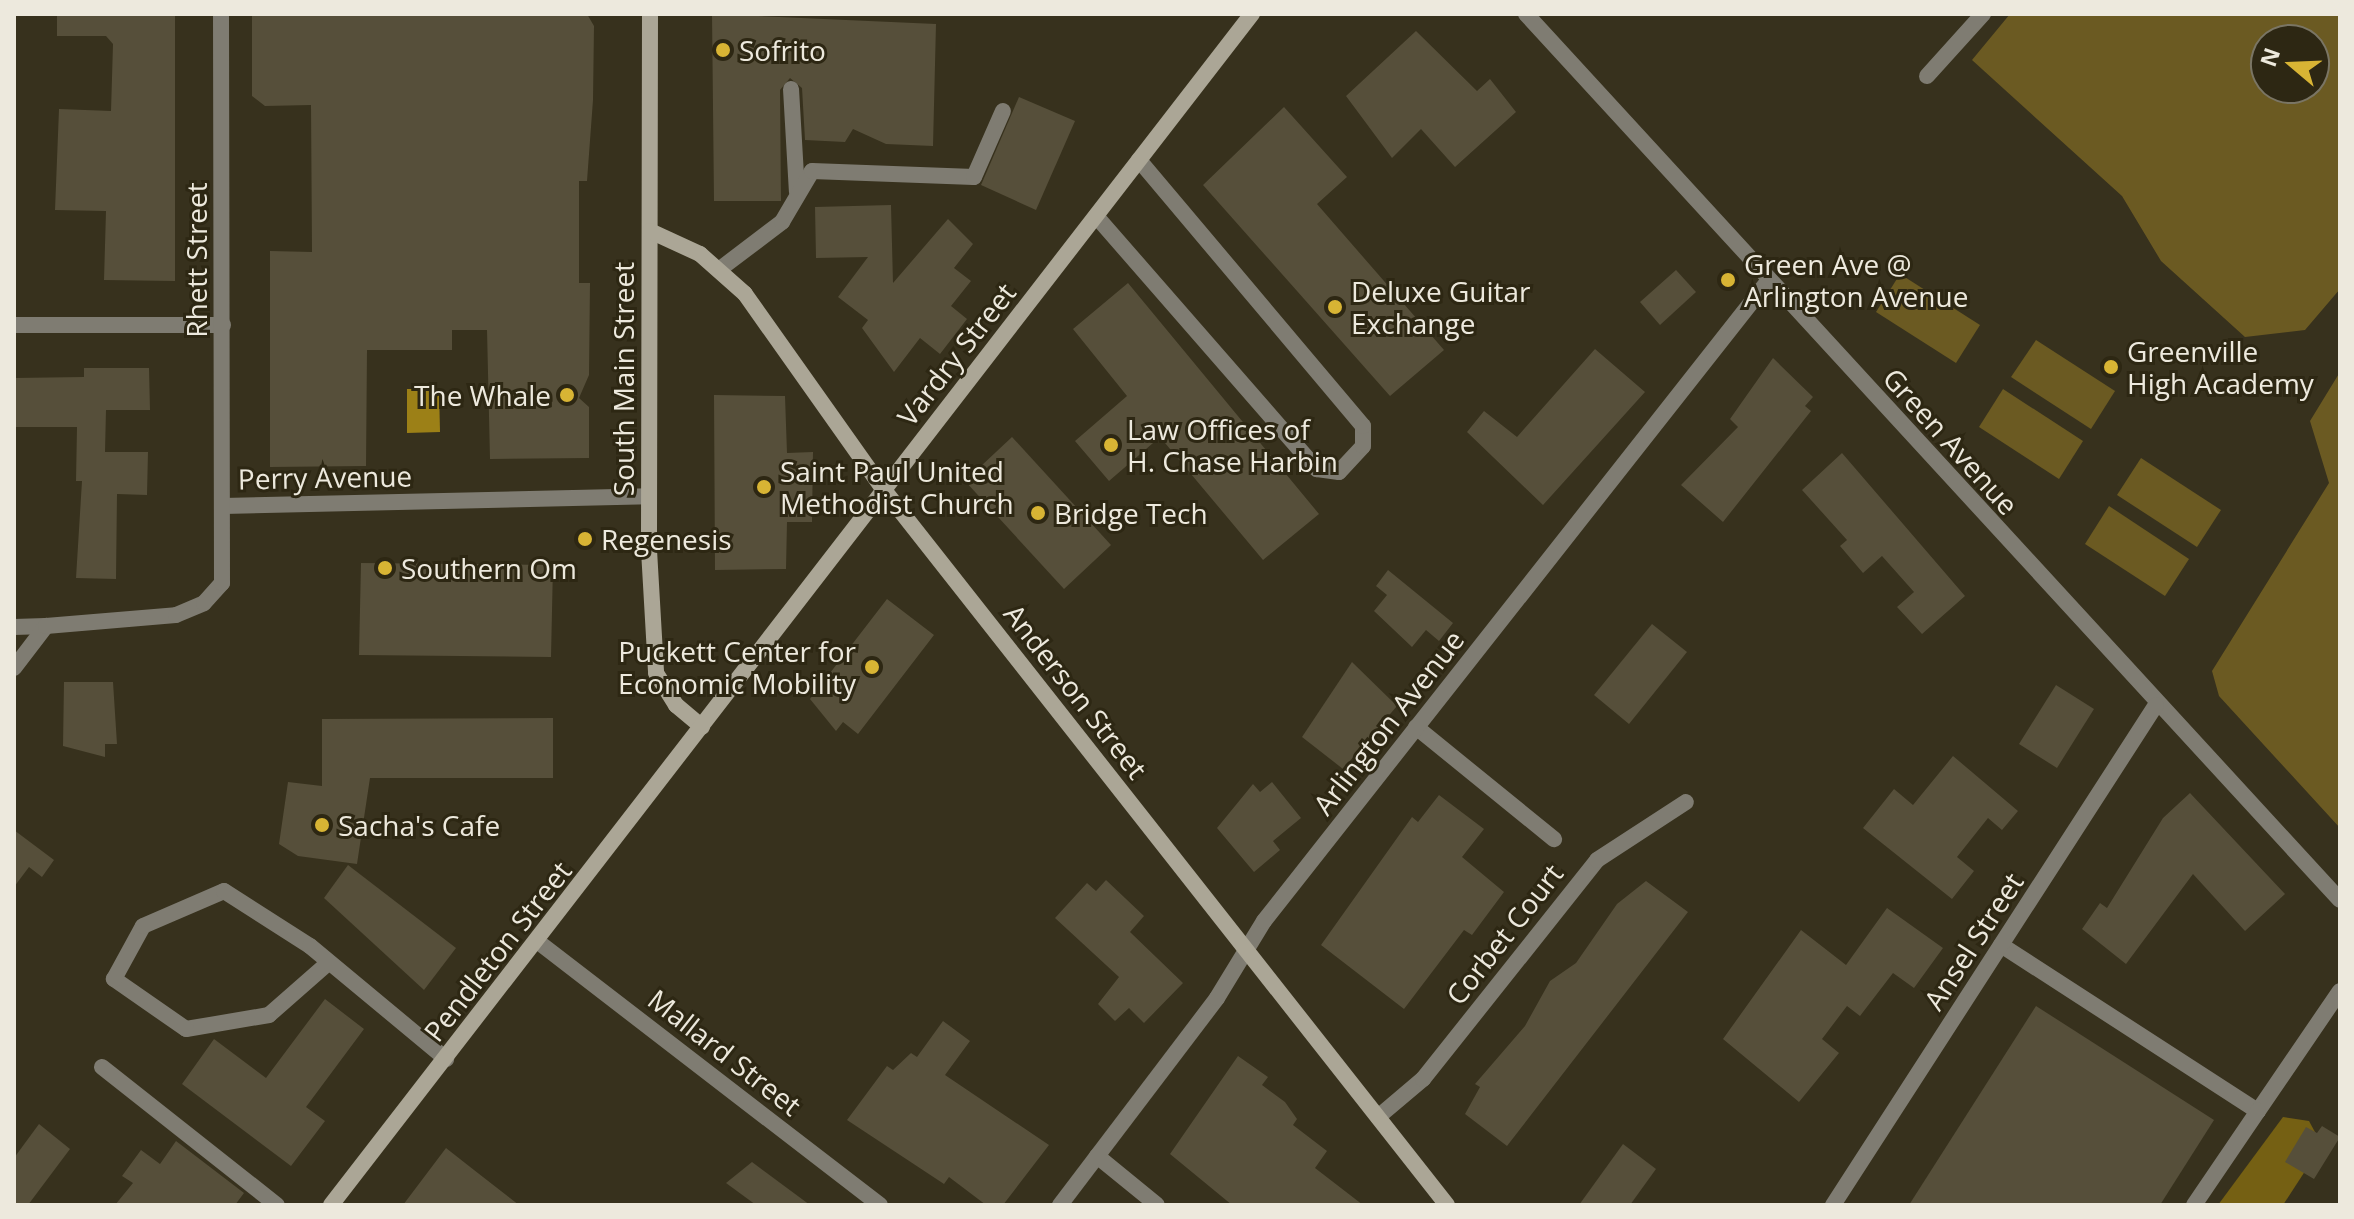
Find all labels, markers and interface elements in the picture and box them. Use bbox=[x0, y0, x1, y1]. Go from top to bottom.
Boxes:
north arrow bbox=[2250, 24, 2330, 104]
place label: Sofrito bbox=[739, 33, 826, 67]
marker: Sofrito bbox=[714, 41, 732, 59]
text: N bbox=[2252, 44, 2286, 70]
street label: Rhett Street bbox=[179, 182, 213, 338]
place label: Green Ave @ Arlington Avenue bbox=[1744, 247, 1968, 313]
street label: South Main Street bbox=[606, 262, 640, 496]
marker: Green Ave @ Arlington Avenue bbox=[1719, 271, 1737, 289]
place label: Deluxe Guitar Exchange bbox=[1351, 274, 1531, 340]
street label: Vardry Street bbox=[890, 276, 1022, 432]
marker: Deluxe Guitar Exchange bbox=[1326, 298, 1344, 316]
place label: Greenville High Academy bbox=[2127, 334, 2314, 400]
marker: Greenville High Academy bbox=[2102, 358, 2120, 376]
street label: Green Avenue bbox=[1877, 361, 2025, 521]
place label: The Whale bbox=[414, 378, 551, 412]
marker: The Whale bbox=[558, 386, 576, 404]
place label: Law Offices of H. Chase Harbin bbox=[1127, 412, 1338, 478]
marker: Law Offices of H. Chase Harbin bbox=[1102, 436, 1120, 454]
place label: Saint Paul United Methodist Church bbox=[780, 454, 1014, 520]
street label: Perry Avenue bbox=[238, 459, 412, 495]
marker: Saint Paul United Methodist Church bbox=[755, 478, 773, 496]
place label: Bridge Tech bbox=[1054, 496, 1208, 530]
marker: Bridge Tech bbox=[1029, 504, 1047, 522]
place label: Regenesis bbox=[601, 522, 732, 556]
marker: Regenesis bbox=[576, 530, 594, 548]
place label: Southern Om bbox=[401, 551, 577, 585]
marker: Southern Om bbox=[376, 559, 394, 577]
street label: Anderson Street bbox=[997, 597, 1155, 785]
street label: Arlington Avenue bbox=[1306, 623, 1470, 821]
place label: Puckett Center for Economic Mobility bbox=[618, 634, 856, 700]
marker: Puckett Center for Economic Mobility bbox=[863, 658, 881, 676]
place label: Sacha's Cafe bbox=[338, 808, 500, 842]
marker: Sacha's Cafe bbox=[313, 816, 331, 834]
street label: Pendleton Street bbox=[416, 854, 578, 1048]
street label: Corbet Court bbox=[1439, 857, 1569, 1011]
street label: Ansel Street bbox=[1916, 866, 2030, 1016]
street label: Mallard Street bbox=[642, 982, 808, 1122]

